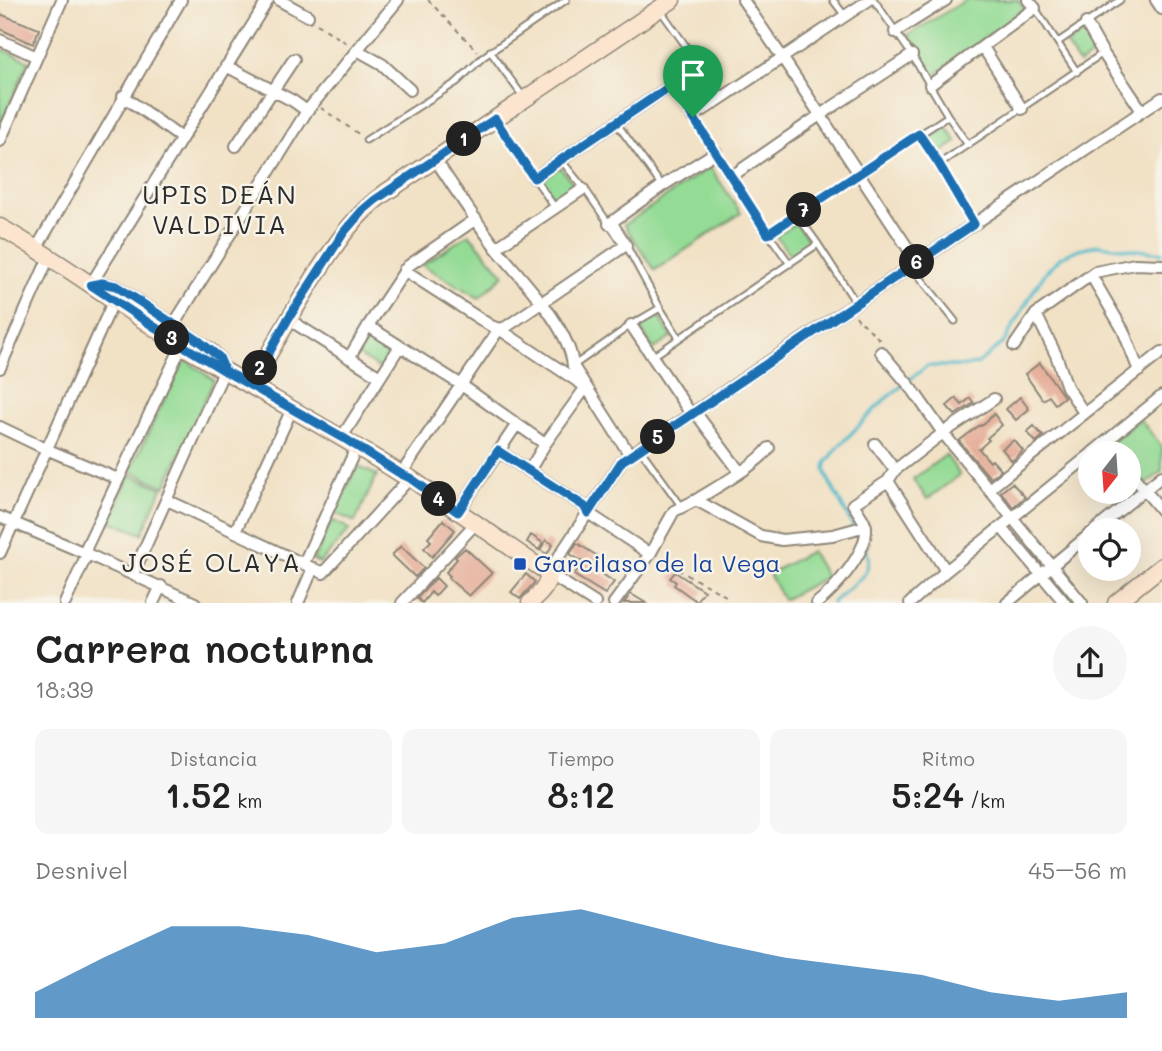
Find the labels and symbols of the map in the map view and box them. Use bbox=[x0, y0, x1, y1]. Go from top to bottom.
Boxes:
pin bbox=[663, 45, 723, 117]
pin: 1 bbox=[447, 122, 482, 156]
district label: UPIS DEÁN VALDIVIA bbox=[142, 177, 298, 241]
pin: 7 bbox=[786, 192, 822, 228]
pin: 6 bbox=[900, 244, 934, 280]
pin: 3 bbox=[154, 320, 190, 356]
pin: 2 bbox=[243, 350, 278, 386]
pin: 5 bbox=[640, 420, 676, 454]
north arrow bbox=[1078, 441, 1141, 504]
pin: 4 bbox=[422, 482, 457, 516]
district label: JOSÉ OLAYA bbox=[122, 545, 302, 579]
place label: Garcilaso de la Vega bbox=[534, 547, 780, 578]
marker: Garcilaso de la Vega bbox=[512, 556, 528, 572]

